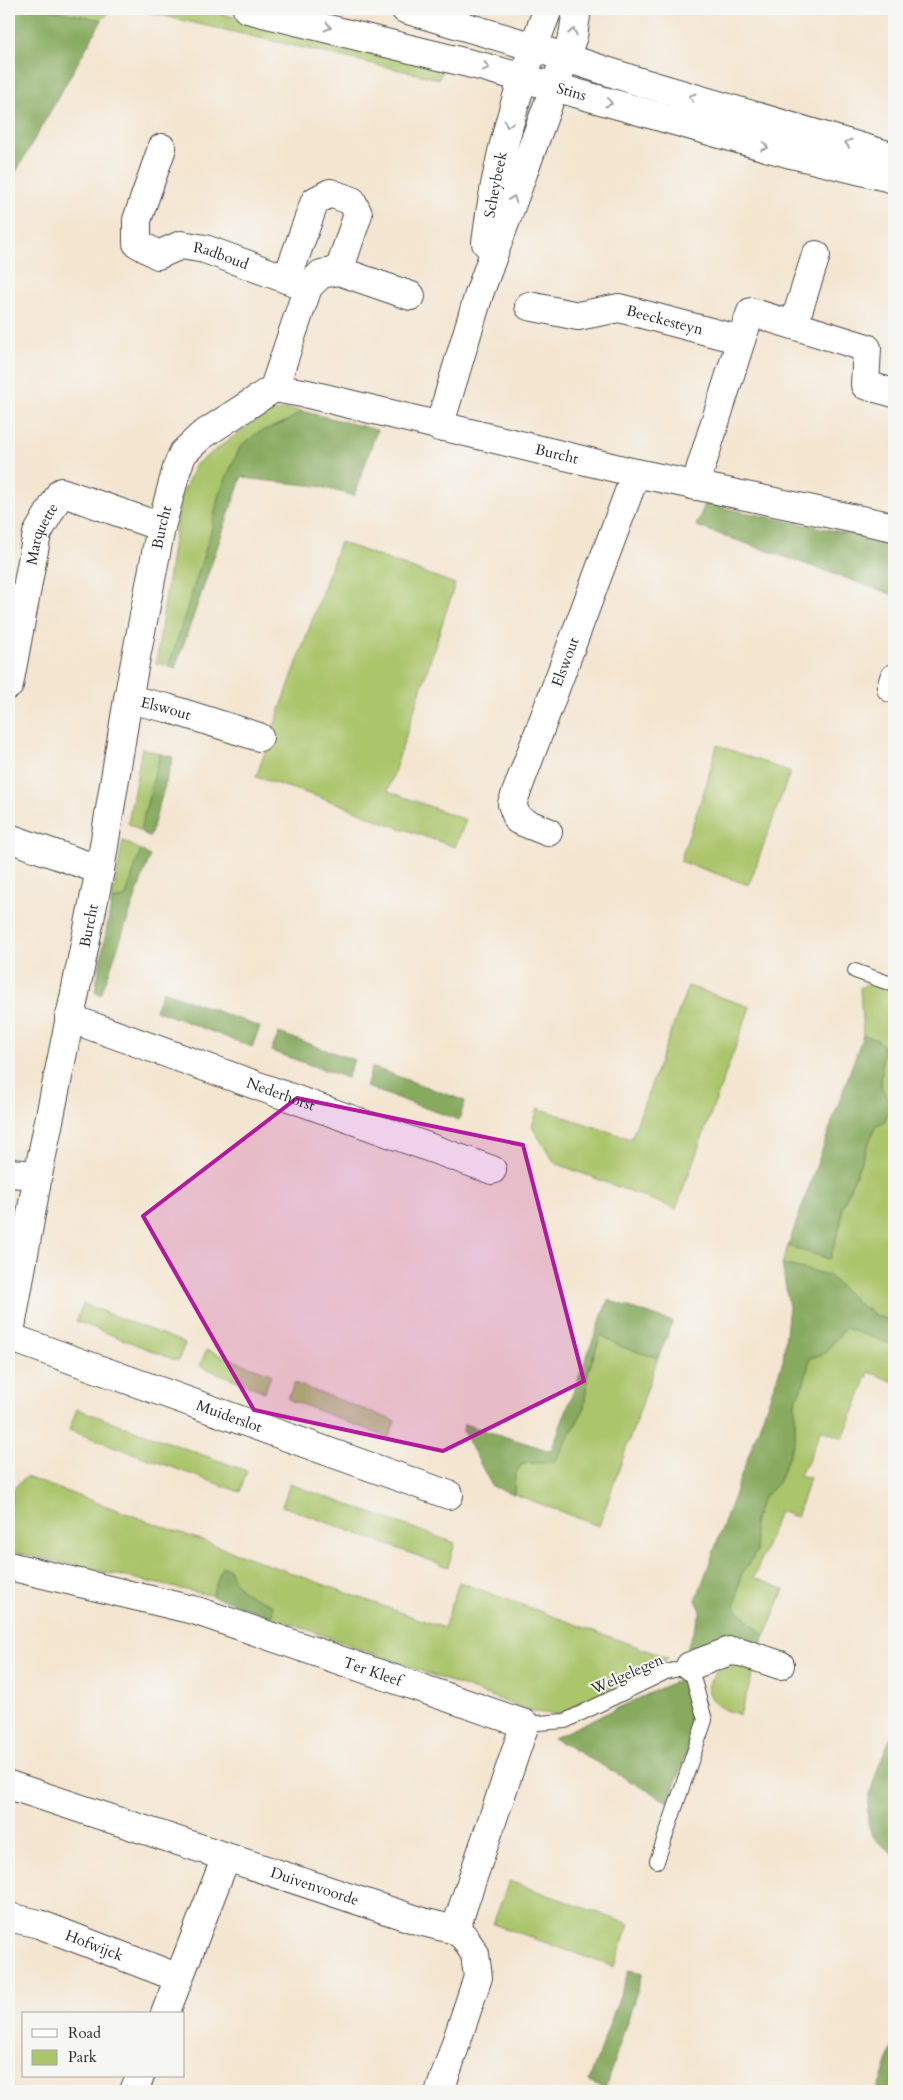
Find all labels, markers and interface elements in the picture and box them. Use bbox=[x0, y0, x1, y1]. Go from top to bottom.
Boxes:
one-way arrow bbox=[324, 22, 332, 32]
one-way arrow bbox=[567, 27, 578, 36]
one-way arrow bbox=[481, 62, 489, 72]
street label: Stins bbox=[554, 78, 589, 106]
one-way arrow bbox=[688, 93, 696, 103]
one-way arrow bbox=[604, 97, 612, 107]
one-way arrow bbox=[504, 119, 514, 128]
one-way arrow bbox=[844, 139, 852, 149]
one-way arrow bbox=[760, 141, 769, 152]
street label: Scheybeek bbox=[480, 150, 512, 219]
one-way arrow bbox=[507, 195, 517, 204]
street label: Radboud bbox=[192, 237, 251, 274]
street label: Beeckesteyn bbox=[624, 300, 706, 340]
street label: Burcht bbox=[533, 439, 581, 469]
street label: Marquette bbox=[21, 499, 63, 567]
street label: Burcht bbox=[147, 503, 176, 551]
street label: Elswout bbox=[547, 634, 584, 690]
street label: Elswout bbox=[139, 692, 194, 725]
street label: Burcht bbox=[75, 902, 103, 949]
street label: Nederhorst bbox=[244, 1073, 318, 1116]
street label: Muiderslot bbox=[194, 1395, 265, 1437]
street label: Welgelegen bbox=[587, 1649, 667, 1699]
street label: Ter Kleef bbox=[341, 1652, 407, 1692]
street label: Duivenvoorde bbox=[268, 1862, 362, 1910]
street label: Hofwijck bbox=[62, 1925, 126, 1966]
legend bbox=[22, 2012, 185, 2078]
text: Road bbox=[68, 2023, 101, 2043]
text: Park bbox=[68, 2047, 97, 2067]

